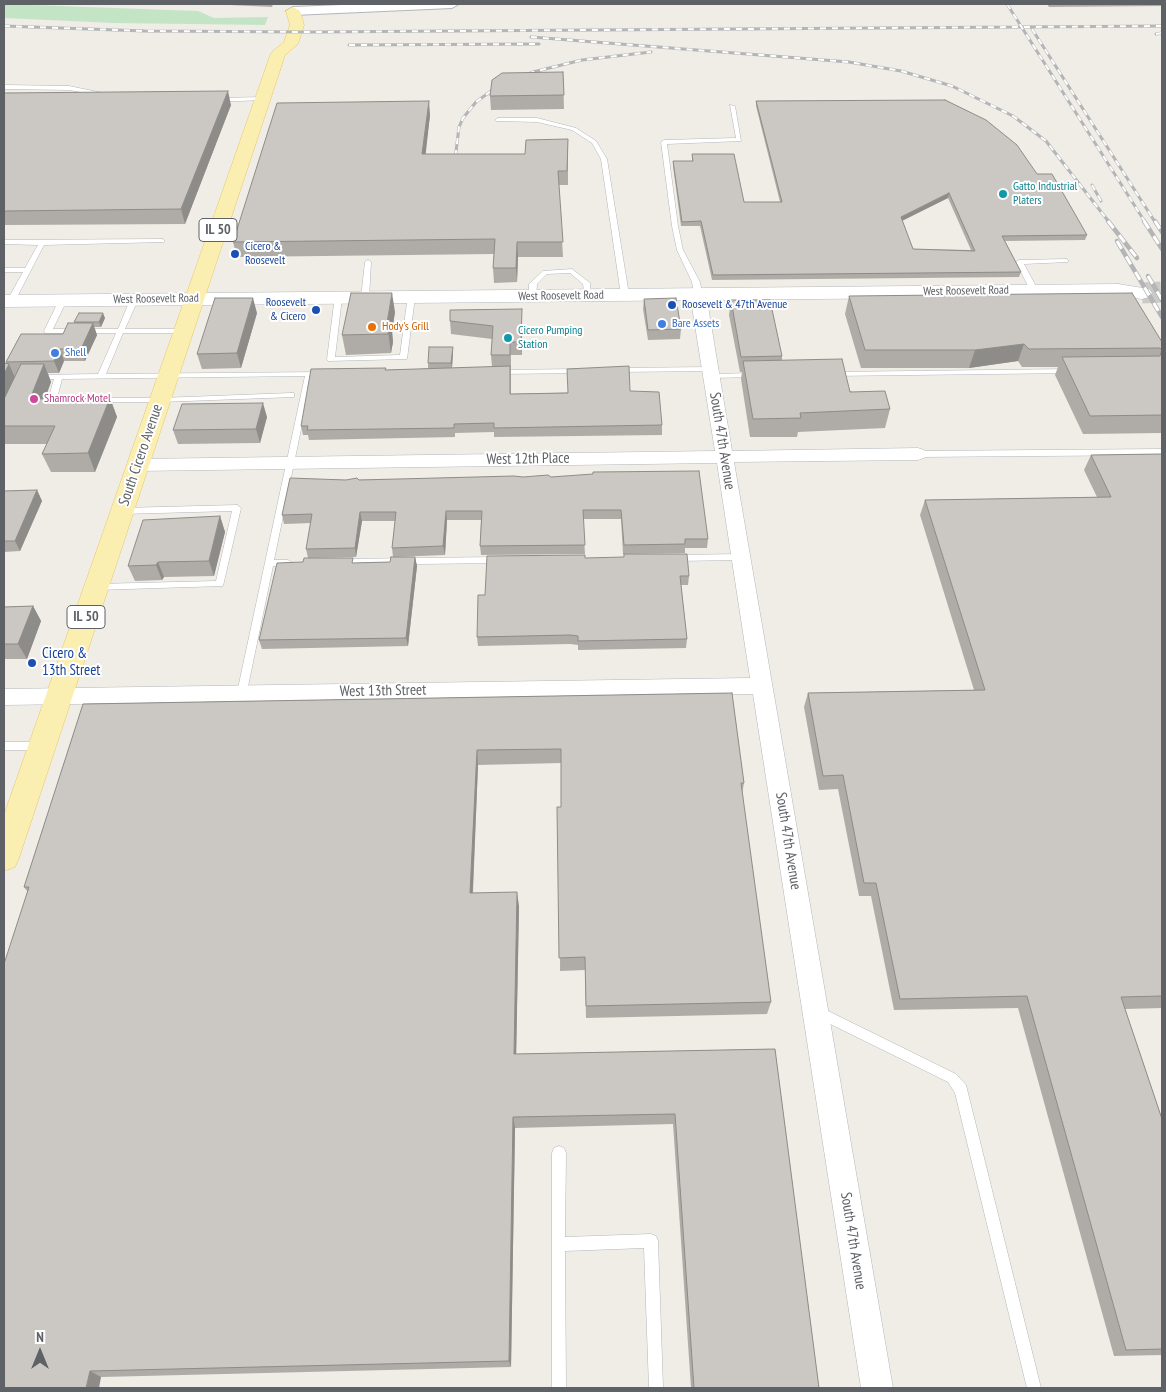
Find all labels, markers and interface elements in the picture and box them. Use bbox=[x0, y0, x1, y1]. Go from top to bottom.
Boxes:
place label: Gatto Industrial Platers bbox=[1013, 180, 1077, 208]
marker: Gatto Industrial Platers bbox=[997, 188, 1009, 200]
road number: IL 50 bbox=[199, 218, 237, 242]
place label: Cicero & Roosevelt bbox=[245, 240, 285, 268]
marker: Cicero & Roosevelt bbox=[229, 248, 241, 260]
street label: West Roosevelt Road bbox=[923, 283, 1009, 299]
street label: West Roosevelt Road bbox=[518, 288, 604, 304]
street label: West Roosevelt Road bbox=[113, 291, 199, 307]
place label: Roosevelt & Cicero bbox=[266, 296, 306, 324]
place label: Roosevelt & 47th Avenue bbox=[682, 298, 787, 312]
marker: Roosevelt & 47th Avenue bbox=[666, 299, 678, 311]
marker: Roosevelt & Cicero bbox=[310, 304, 322, 316]
place label: Bare Assets bbox=[672, 317, 719, 331]
marker: Bare Assets bbox=[656, 318, 668, 330]
place label: Hody's Grill bbox=[382, 320, 429, 334]
marker: Hody's Grill bbox=[366, 321, 378, 333]
place label: Cicero Pumping Station bbox=[518, 324, 583, 352]
marker: Cicero Pumping Station bbox=[502, 332, 514, 344]
place label: Shell bbox=[65, 346, 86, 360]
marker: Shell bbox=[49, 347, 61, 359]
street label: South 47th Avenue bbox=[705, 391, 739, 491]
place label: Shamrock Motel bbox=[44, 392, 111, 406]
marker: Shamrock Motel bbox=[28, 393, 40, 405]
street label: South Cicero Avenue bbox=[115, 402, 167, 508]
street label: West 12th Place bbox=[486, 449, 570, 469]
road number: IL 50 bbox=[67, 606, 105, 628]
place label: Cicero & 13th Street bbox=[42, 645, 100, 680]
marker: Cicero & 13th Street bbox=[26, 657, 38, 669]
street label: West 13th Street bbox=[340, 681, 426, 701]
street label: South 47th Avenue bbox=[771, 791, 805, 891]
street label: South 47th Avenue bbox=[836, 1191, 870, 1291]
north arrow bbox=[15, 1327, 65, 1377]
text: N bbox=[36, 1328, 44, 1346]

